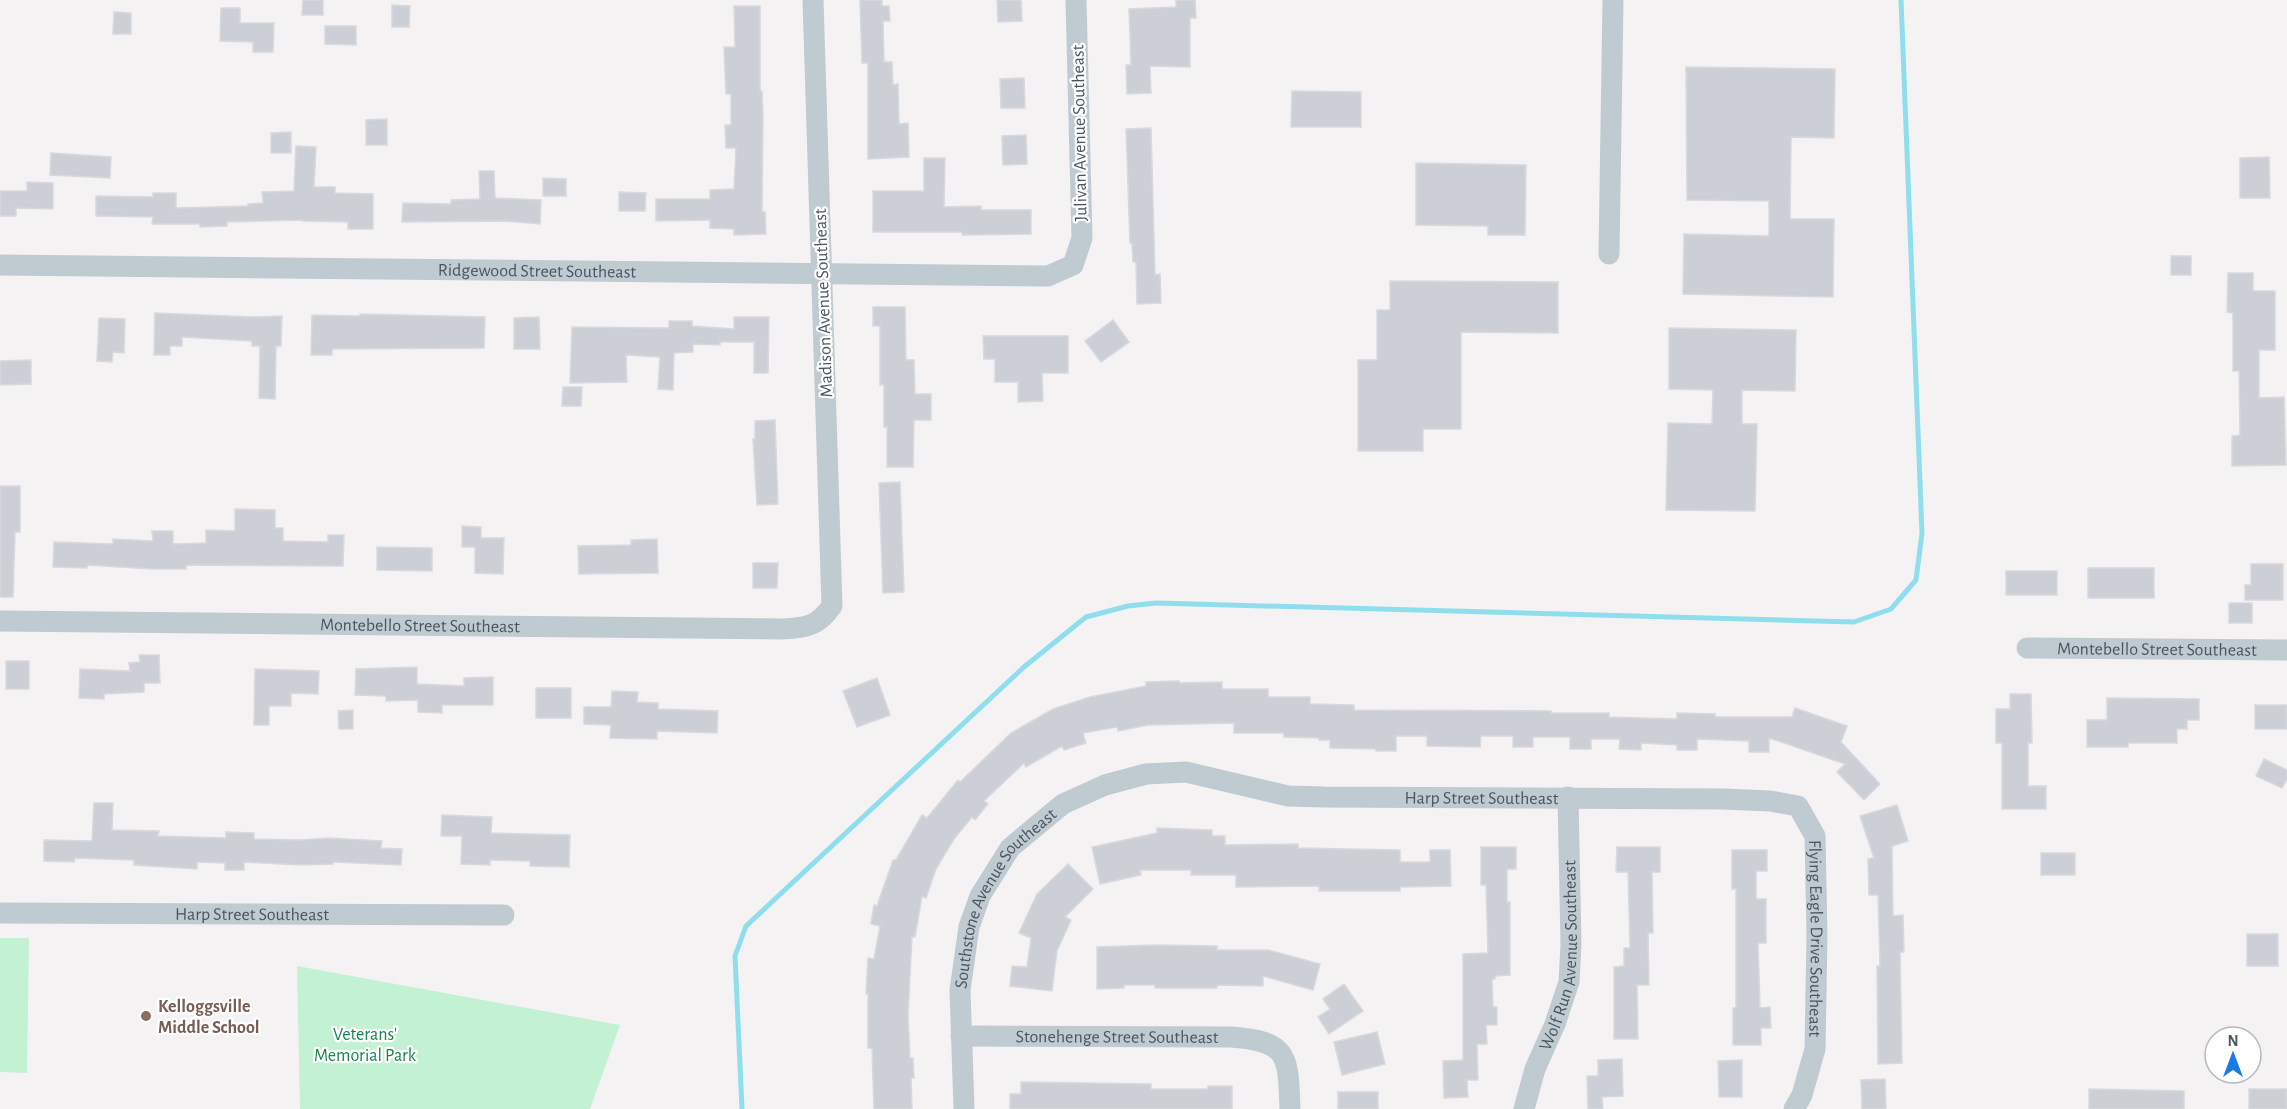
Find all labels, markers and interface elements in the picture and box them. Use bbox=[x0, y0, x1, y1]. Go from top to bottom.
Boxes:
street label: Julivan Avenue Southeast bbox=[1069, 44, 1091, 222]
street label: Madison Avenue Southeast bbox=[812, 208, 836, 398]
street label: Ridgewood Street Southeast bbox=[438, 262, 637, 282]
street label: Montebello Street Southeast bbox=[320, 616, 520, 636]
street label: Montebello Street Southeast bbox=[2057, 640, 2257, 660]
street label: Harp Street Southeast bbox=[1405, 789, 1559, 808]
street label: Southstone Avenue Southeast bbox=[952, 805, 1061, 990]
street label: Flying Eagle Drive Southeast bbox=[1805, 840, 1825, 1038]
street label: Wolf Run Avenue Southeast bbox=[1536, 860, 1581, 1053]
street label: Harp Street Southeast bbox=[175, 906, 329, 924]
place label: Kelloggsville Middle School bbox=[158, 998, 260, 1037]
marker: Kelloggsville Middle School bbox=[139, 1009, 153, 1023]
north arrow bbox=[2203, 1025, 2263, 1085]
park label: Veterans' Memorial Park bbox=[314, 1026, 417, 1065]
street label: Stonehenge Street Southeast bbox=[1015, 1028, 1219, 1047]
text: N bbox=[2227, 1033, 2239, 1049]

